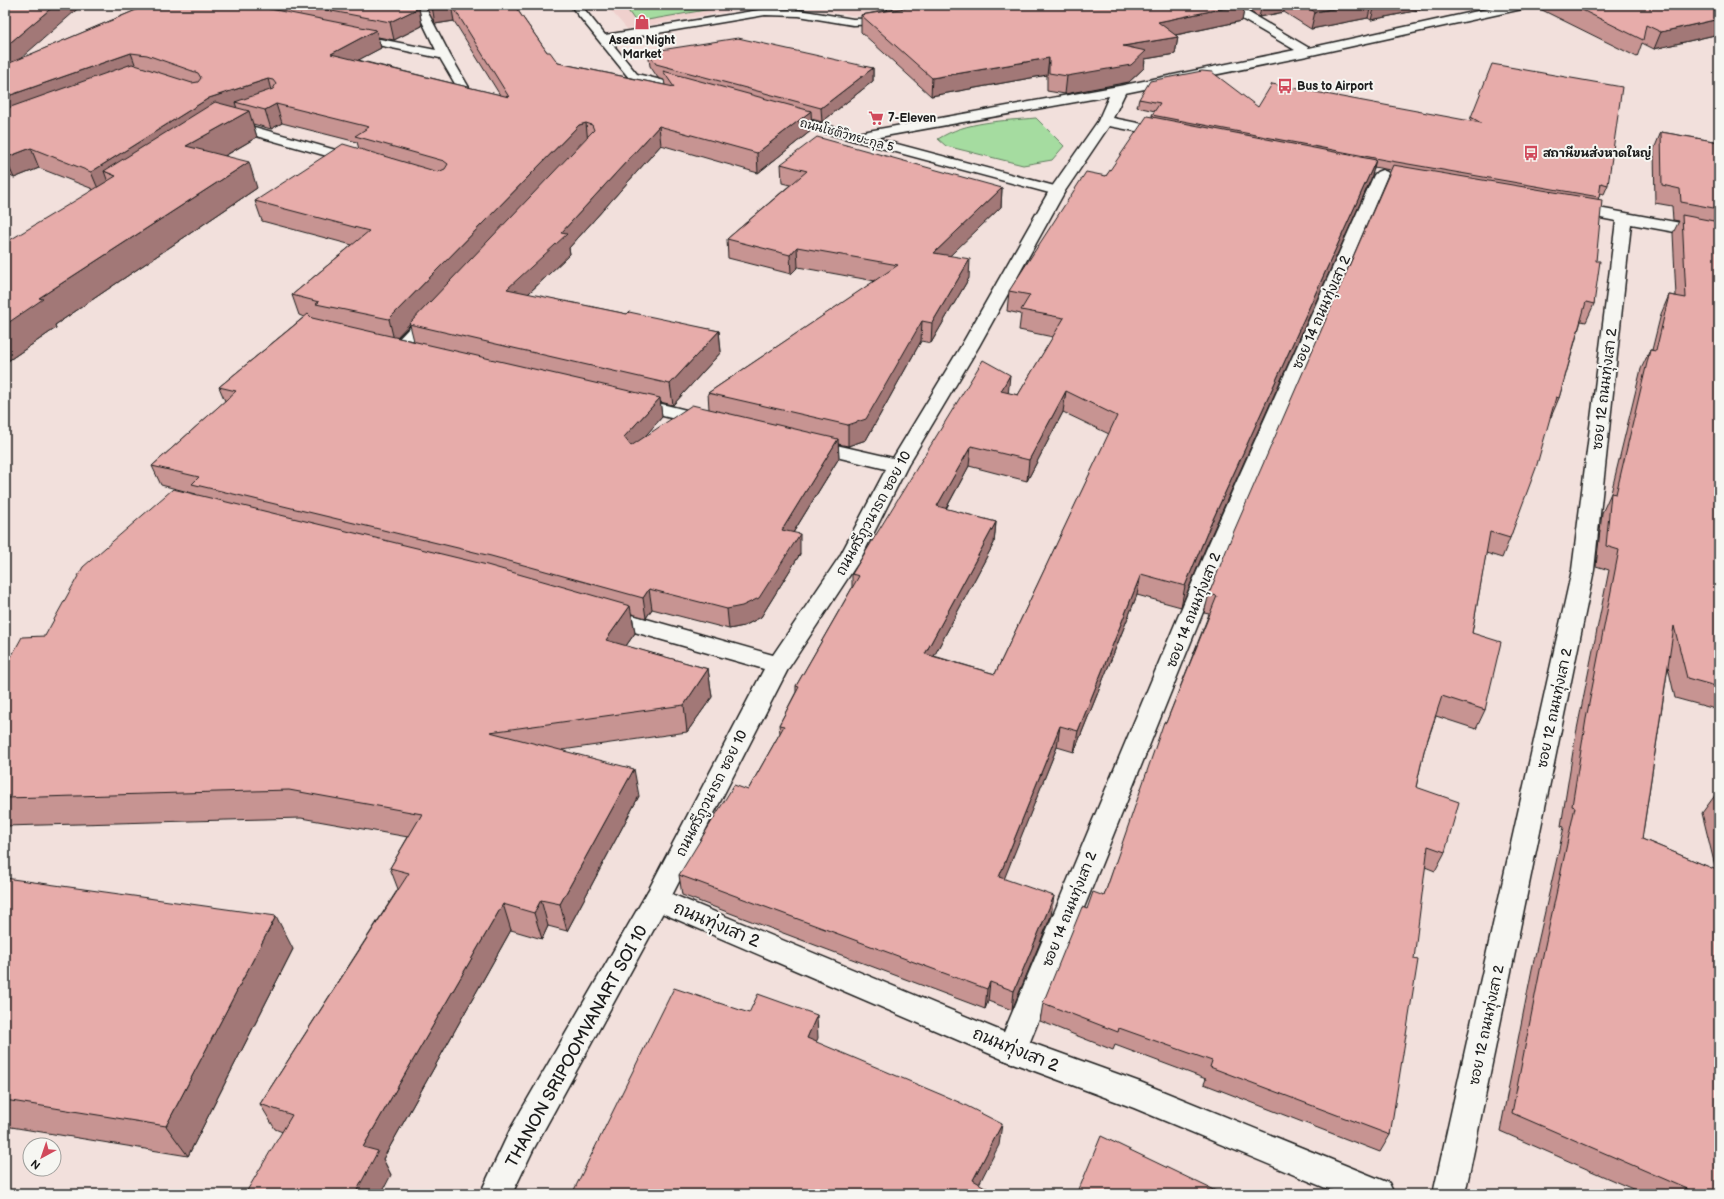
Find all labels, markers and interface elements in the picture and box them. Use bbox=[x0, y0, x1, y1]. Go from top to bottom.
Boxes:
shop icon: Asean Night Market bbox=[633, 13, 651, 31]
place label: Asean Night Market bbox=[608, 33, 675, 62]
bus stop icon: Bus to Airport bbox=[1276, 77, 1294, 95]
place label: Bus to Airport bbox=[1297, 79, 1373, 94]
supermarket icon: 7-Eleven bbox=[867, 109, 885, 127]
place label: 7-Eleven bbox=[888, 111, 937, 126]
street label: ถนนโชติวิทยะกุล 5 bbox=[798, 115, 896, 156]
bus stop icon: สถานีขนส่งหาดใหญ่ bbox=[1522, 144, 1540, 162]
place label: สถานีขนส่งหาดใหญ่ bbox=[1543, 145, 1651, 161]
street label: ซอย 14 ถนนทุ่งเสา 2 bbox=[1289, 252, 1355, 372]
street label: ซอย 12 ถนนทุ่งเสา 2 bbox=[1589, 326, 1621, 451]
street label: ถนนศรีภูวนารถ ซอย 10 bbox=[832, 448, 916, 579]
street label: ซอย 14 ถนนทุ่งเสา 2 bbox=[1163, 549, 1226, 671]
street label: ซอย 12 ถนนทุ่งเสา 2 bbox=[1533, 646, 1577, 770]
street label: ถนนศรีภูวนารถ ซอย 10 bbox=[672, 727, 752, 860]
street label: ซอย 14 ถนนทุ่งเสา 2 bbox=[1039, 848, 1102, 970]
street label: ถนนทุ่งเสา 2 bbox=[670, 896, 763, 954]
street label: THANON SRIPOOMVANART SOI 10 bbox=[502, 922, 652, 1171]
street label: ซอย 12 ถนนทุ่งเสา 2 bbox=[1465, 963, 1509, 1087]
street label: ถนนทุ่งเสา 2 bbox=[969, 1022, 1062, 1078]
north arrow bbox=[22, 1137, 62, 1177]
text: N bbox=[29, 1157, 43, 1172]

